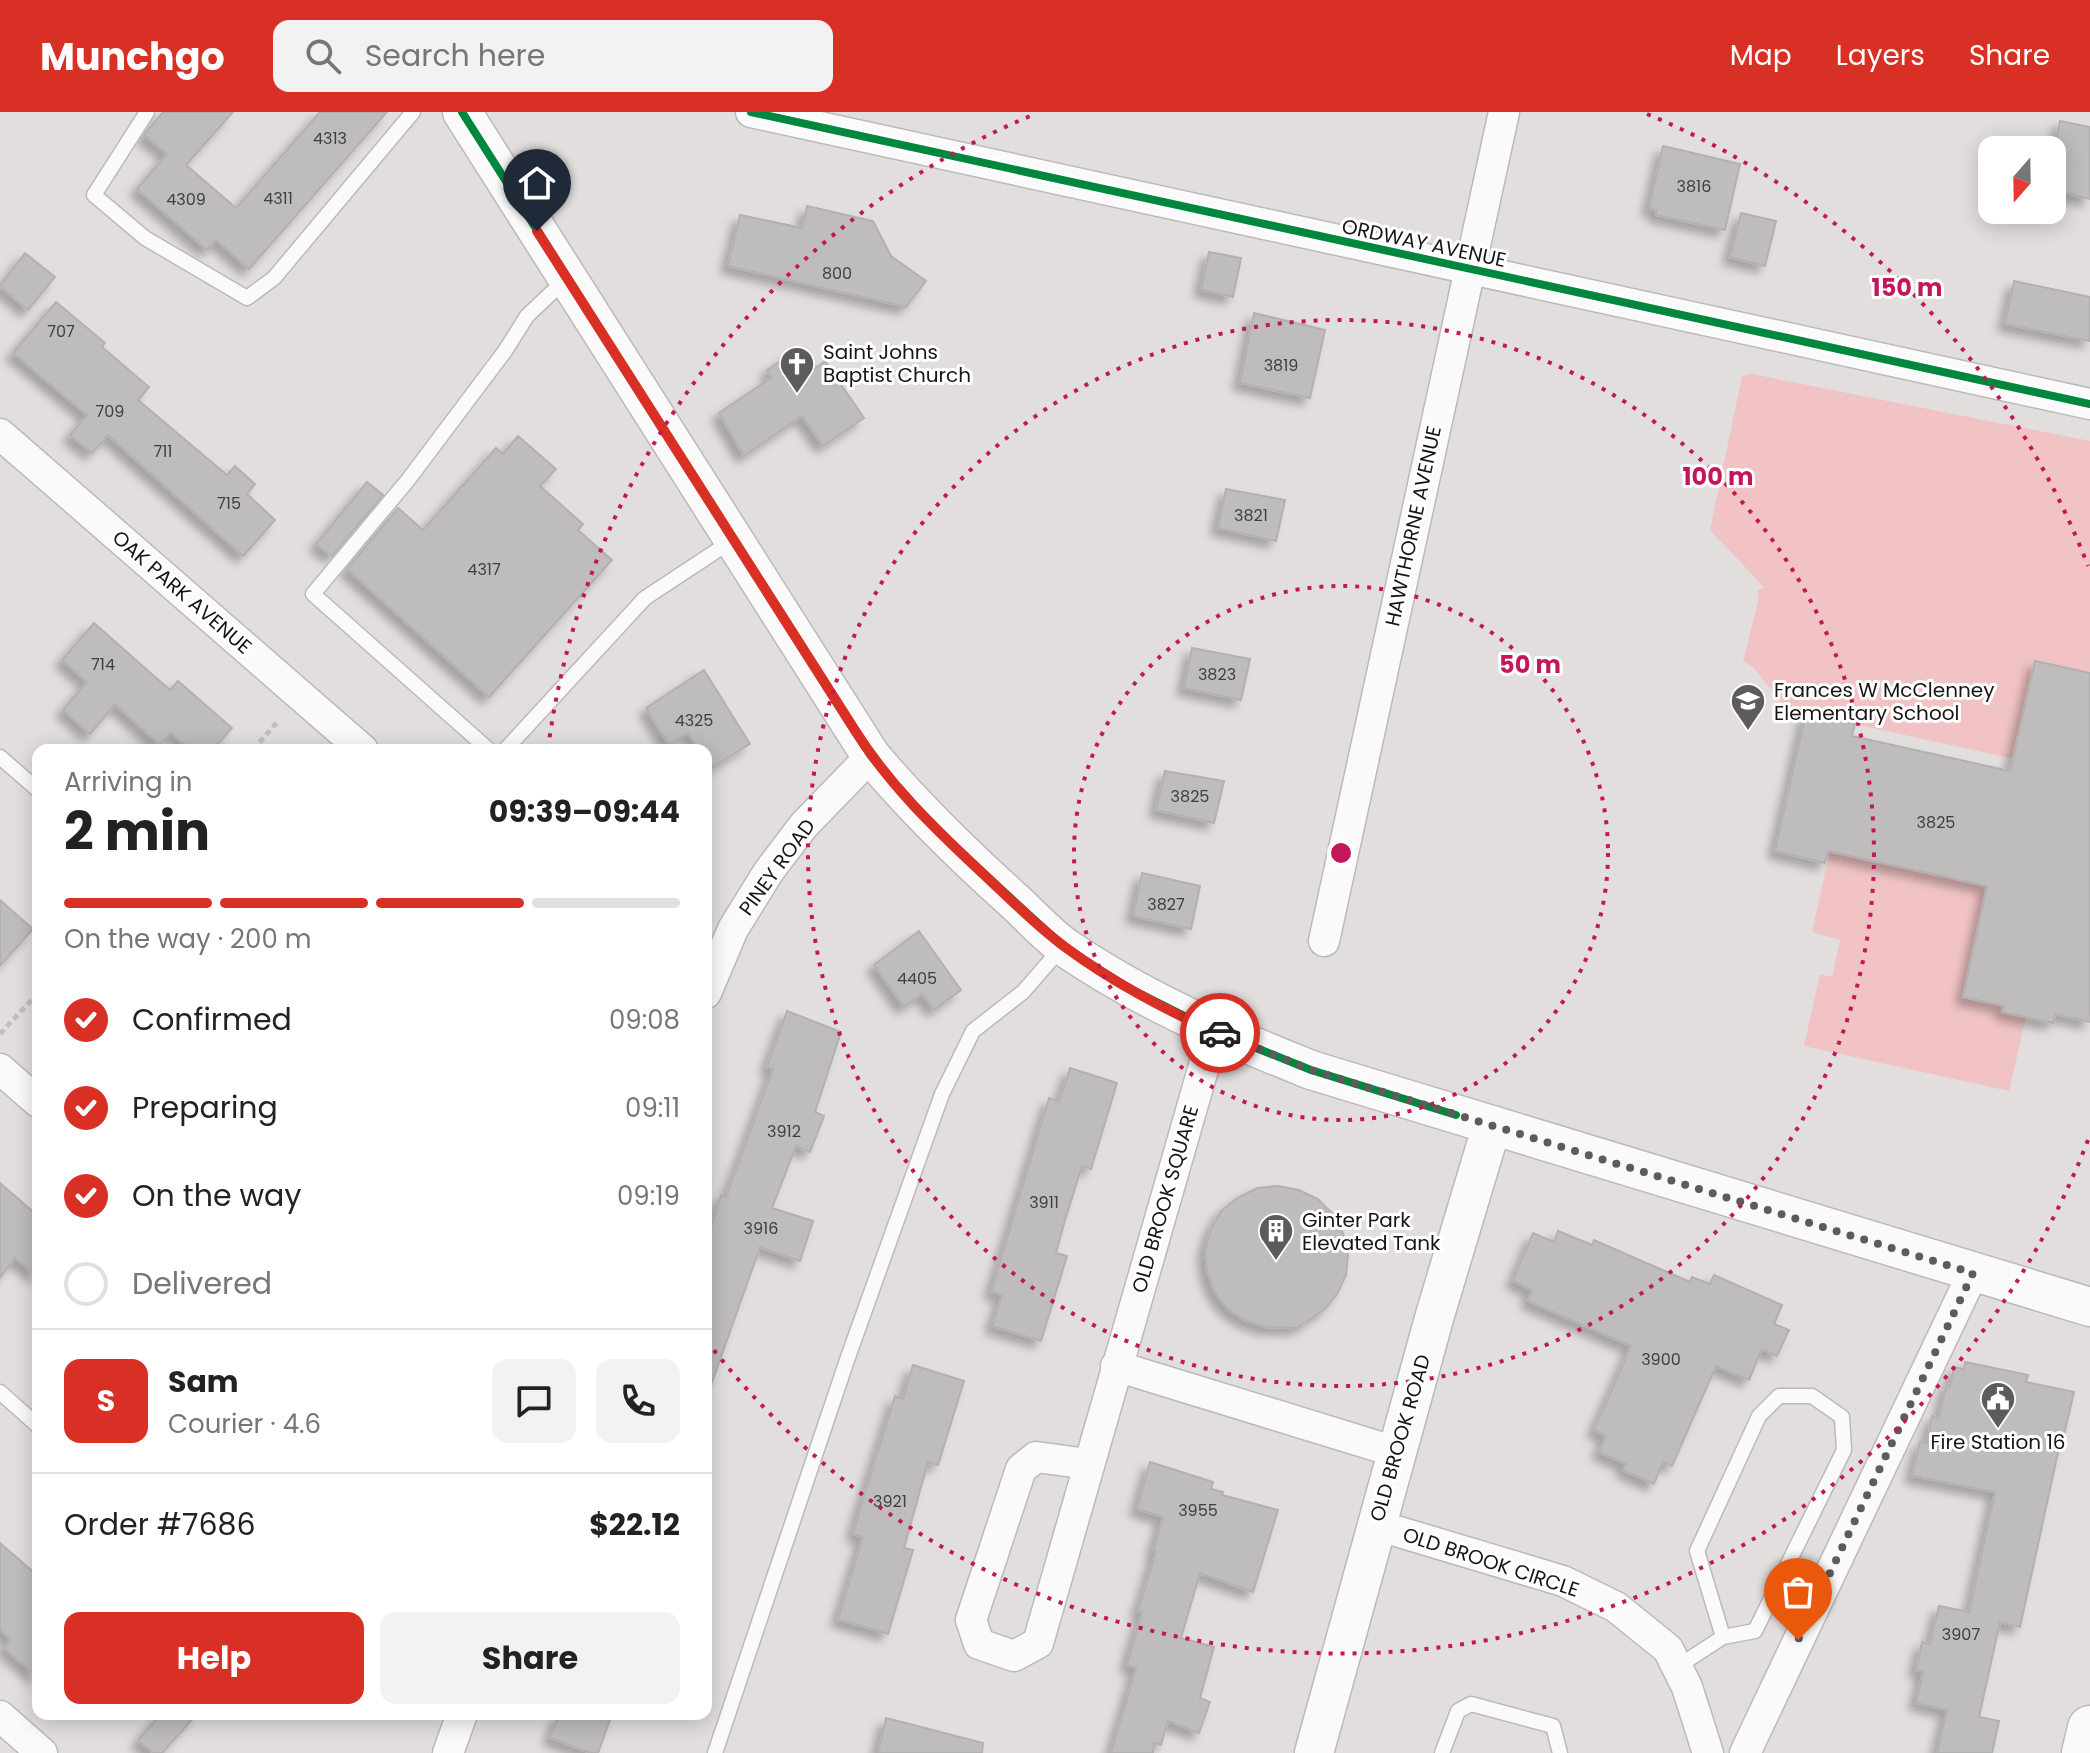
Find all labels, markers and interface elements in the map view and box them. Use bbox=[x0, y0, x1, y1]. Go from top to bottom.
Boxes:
search box bbox=[273, 20, 833, 92]
text: Munchgo bbox=[40, 30, 225, 83]
icon: search bbox=[301, 34, 345, 78]
text: Search here bbox=[365, 34, 545, 77]
text: Map bbox=[1730, 36, 1792, 75]
text: Layers bbox=[1836, 36, 1925, 75]
text: Share bbox=[1969, 36, 2050, 75]
house number: 4313 bbox=[313, 127, 347, 150]
north arrow bbox=[1978, 136, 2066, 224]
map controls bbox=[1978, 136, 2066, 224]
pin bbox=[503, 149, 571, 231]
icon: home bbox=[515, 161, 559, 205]
house number: 3816 bbox=[1677, 175, 1711, 198]
house number: 4311 bbox=[263, 187, 293, 210]
house number: 4309 bbox=[166, 188, 206, 211]
street label: ORDWAY AVENUE bbox=[1339, 212, 1509, 274]
house number: 800 bbox=[822, 262, 852, 285]
text: 150 m bbox=[1872, 271, 1942, 304]
house number: 707 bbox=[47, 320, 75, 343]
place label: Saint Johns Baptist Church bbox=[823, 338, 971, 389]
church icon: Saint Johns Baptist Church bbox=[778, 345, 816, 395]
house number: 3819 bbox=[1264, 354, 1298, 377]
house number: 709 bbox=[96, 400, 124, 423]
street label: HAWTHORNE AVENUE bbox=[1378, 423, 1448, 629]
house number: 711 bbox=[154, 440, 172, 463]
text: 100 m bbox=[1683, 460, 1753, 493]
house number: 715 bbox=[217, 492, 241, 515]
house number: 3821 bbox=[1234, 504, 1268, 527]
street label: OAK PARK AVENUE bbox=[106, 524, 258, 660]
house number: 4317 bbox=[467, 558, 501, 581]
text: 50 m bbox=[1499, 648, 1561, 681]
house number: 714 bbox=[91, 653, 115, 676]
house number: 3823 bbox=[1198, 663, 1236, 686]
place label: Frances W McClenney Elementary School bbox=[1774, 676, 1994, 727]
school or university icon: Frances W McClenney Elementary School bbox=[1729, 682, 1767, 732]
house number: 4325 bbox=[675, 709, 713, 732]
text: Arriving in bbox=[64, 764, 193, 800]
house number: 3825 bbox=[1171, 785, 1209, 808]
text: 09:39–09:44 bbox=[489, 790, 680, 833]
text: 2 min bbox=[64, 795, 210, 868]
house number: 3825 bbox=[1917, 811, 1955, 834]
street label: PINEY ROAD bbox=[732, 813, 822, 921]
centre of rings bbox=[1327, 839, 1355, 867]
house number: 3827 bbox=[1147, 893, 1185, 916]
text: On the way · 200 m bbox=[64, 921, 311, 957]
house number: 4405 bbox=[897, 967, 937, 990]
courier bbox=[1180, 993, 1260, 1073]
icon: check bbox=[64, 998, 108, 1042]
text: Confirmed bbox=[132, 998, 292, 1041]
text: 09:08 bbox=[609, 1002, 680, 1038]
icon: car bbox=[1198, 1011, 1242, 1055]
icon: check bbox=[64, 1086, 108, 1130]
text: Preparing bbox=[132, 1086, 278, 1129]
text: 09:11 bbox=[625, 1090, 680, 1126]
street label: OLD BROOK SQUARE bbox=[1125, 1102, 1205, 1296]
house number: 3912 bbox=[767, 1120, 801, 1143]
icon: check bbox=[64, 1174, 108, 1218]
text: On the way bbox=[132, 1174, 301, 1217]
text: 09:19 bbox=[617, 1178, 680, 1214]
house number: 3911 bbox=[1029, 1191, 1059, 1214]
place label: Ginter Park Elevated Tank bbox=[1302, 1206, 1441, 1257]
building icon: Ginter Park Elevated Tank bbox=[1257, 1212, 1295, 1262]
house number: 3916 bbox=[744, 1217, 778, 1240]
text: Delivered bbox=[132, 1262, 272, 1305]
house number: 3900 bbox=[1641, 1348, 1681, 1371]
street label: OLD BROOK ROAD bbox=[1363, 1351, 1437, 1525]
button: chat bbox=[492, 1359, 576, 1443]
button: phone bbox=[596, 1359, 680, 1443]
text: Sam bbox=[168, 1360, 239, 1403]
text: S bbox=[97, 1379, 115, 1422]
public building icon: Fire Station 16 bbox=[1979, 1380, 2017, 1430]
text: Courier · 4.6 bbox=[168, 1406, 321, 1442]
place label: Fire Station 16 bbox=[1931, 1428, 2065, 1456]
house number: 3921 bbox=[873, 1490, 907, 1513]
house number: 3955 bbox=[1178, 1499, 1218, 1522]
text: Order #7686 bbox=[64, 1503, 255, 1546]
text: $22.12 bbox=[589, 1503, 680, 1546]
street label: OLD BROOK CIRCLE bbox=[1399, 1520, 1583, 1604]
pin bbox=[1764, 1558, 1832, 1640]
icon: bag bbox=[1776, 1570, 1820, 1614]
button: Help bbox=[64, 1612, 364, 1704]
button: Share bbox=[380, 1612, 680, 1704]
house number: 3907 bbox=[1942, 1623, 1980, 1646]

